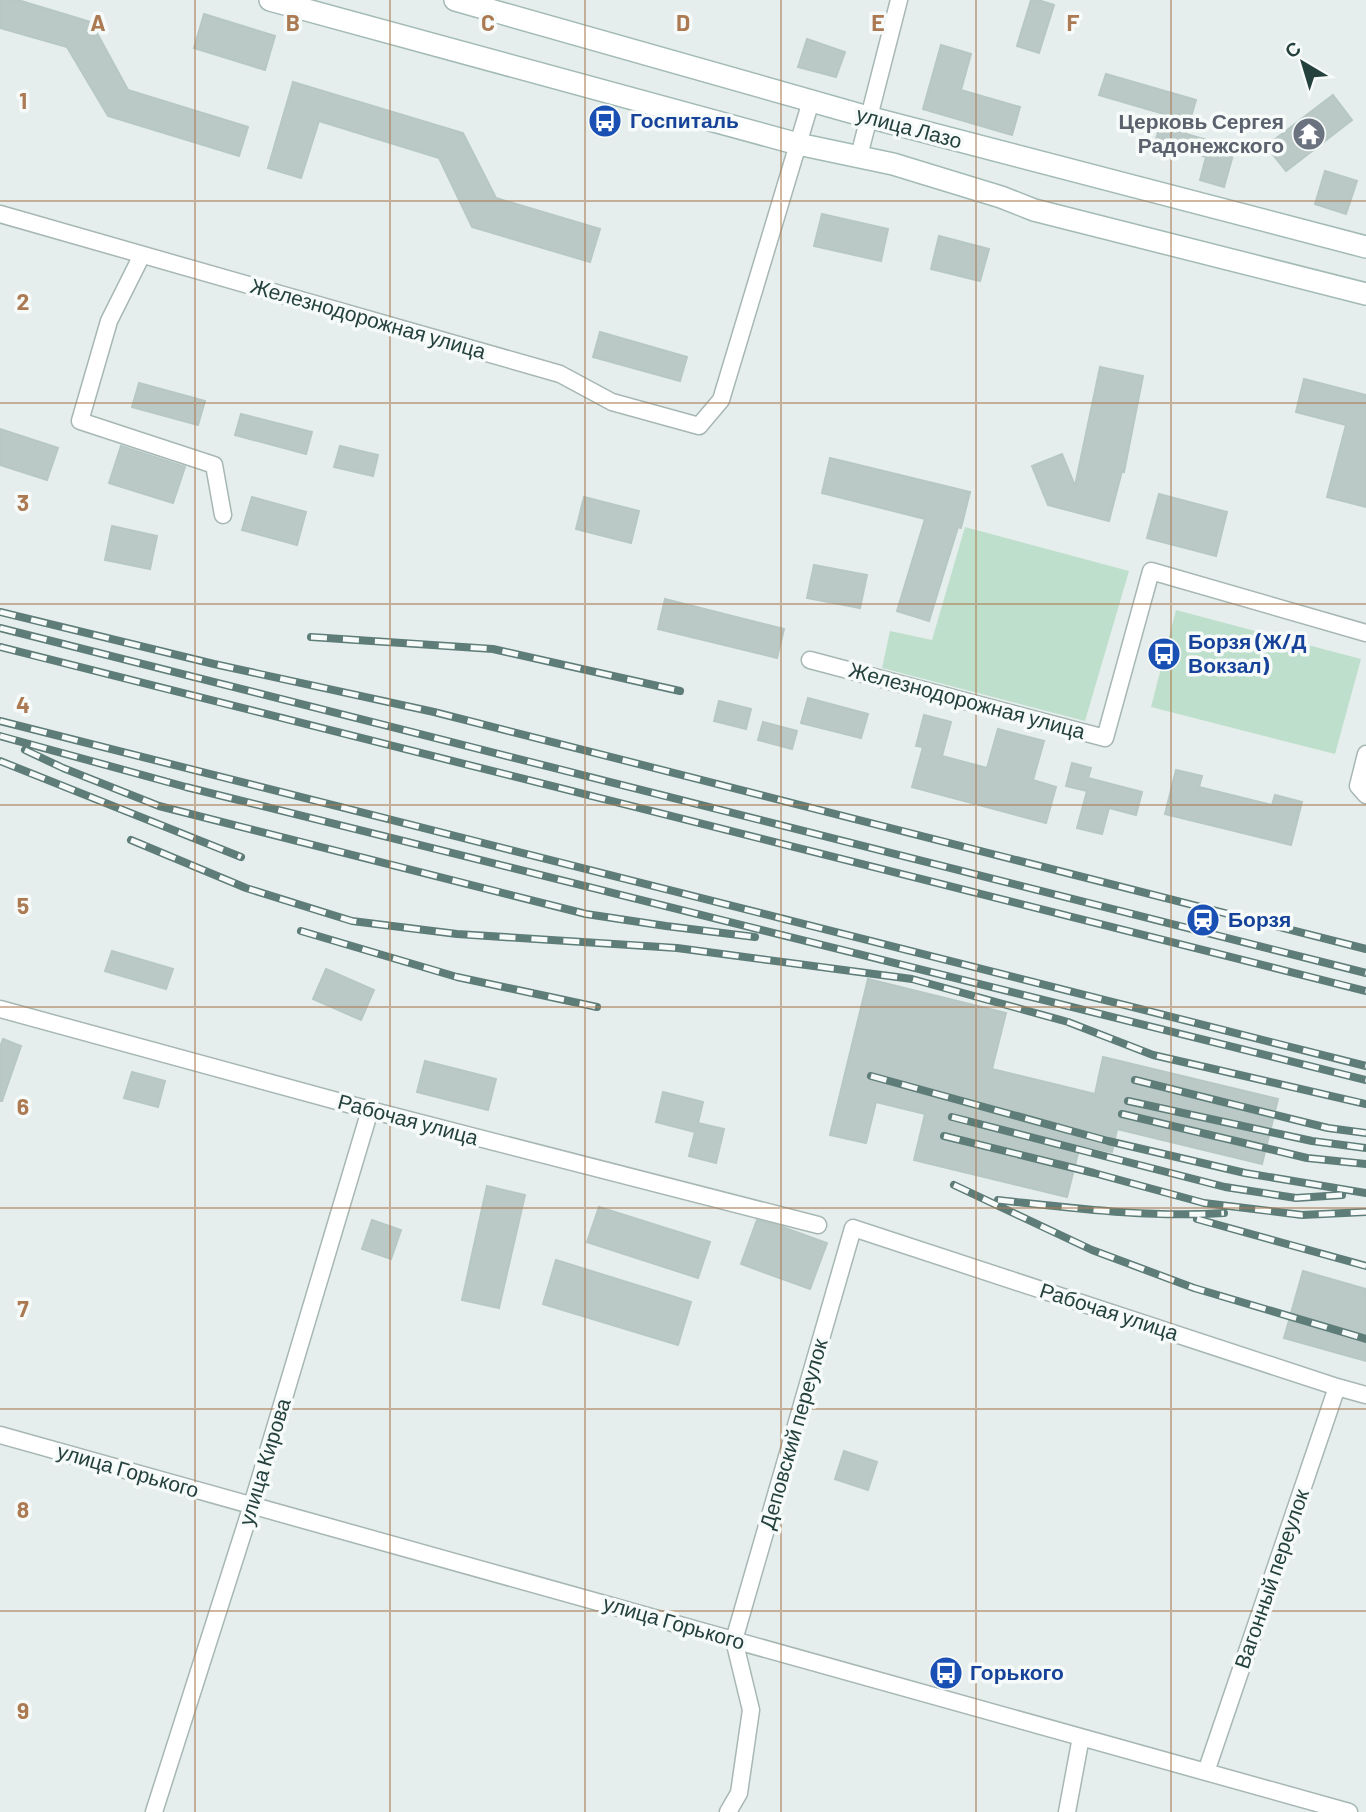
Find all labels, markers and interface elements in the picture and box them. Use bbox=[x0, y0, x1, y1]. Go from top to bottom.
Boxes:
text: A bbox=[90, 8, 106, 36]
text: B bbox=[286, 8, 300, 36]
text: C bbox=[481, 8, 495, 36]
text: D bbox=[676, 8, 690, 36]
text: E bbox=[871, 8, 885, 36]
text: F bbox=[1067, 8, 1080, 36]
north arrow bbox=[1268, 28, 1338, 98]
text: С bbox=[1280, 36, 1305, 62]
text: 1 bbox=[19, 86, 27, 114]
street label: улица Лазо bbox=[854, 100, 965, 153]
bus stop icon: Госпиталь bbox=[586, 102, 624, 140]
place label: Госпиталь bbox=[630, 107, 739, 132]
place label: Церковь Сергея Радонежского bbox=[1118, 108, 1284, 157]
temple icon: Церковь Сергея Радонежского bbox=[1290, 115, 1328, 153]
street label: Железнодорожная улица bbox=[248, 272, 489, 363]
text: 2 bbox=[17, 287, 29, 315]
text: 3 bbox=[17, 488, 29, 516]
place label: Борзя (Ж/Д Вокзал) bbox=[1188, 628, 1307, 677]
bus stop icon: Борзя (Ж/Д Вокзал) bbox=[1145, 635, 1183, 673]
street label: Железнодорожная улица bbox=[846, 656, 1089, 743]
text: 4 bbox=[16, 690, 30, 718]
text: 5 bbox=[17, 891, 29, 919]
station icon: Борзя bbox=[1184, 901, 1222, 939]
place label: Борзя bbox=[1228, 906, 1291, 931]
street label: Рабочая улица bbox=[336, 1088, 482, 1149]
text: 6 bbox=[17, 1092, 29, 1120]
street label: Рабочая улица bbox=[1037, 1276, 1182, 1345]
text: 7 bbox=[17, 1294, 29, 1322]
street label: Деповский переулок bbox=[753, 1335, 832, 1532]
street label: улица Кирова bbox=[232, 1395, 295, 1528]
street label: улица Горького bbox=[55, 1437, 202, 1502]
street label: Вагонный переулок bbox=[1228, 1485, 1313, 1672]
text: 8 bbox=[17, 1495, 29, 1523]
street label: улица Горького bbox=[601, 1589, 748, 1654]
bus stop icon: Горького bbox=[927, 1654, 965, 1692]
place label: Горького bbox=[970, 1659, 1064, 1684]
text: 9 bbox=[17, 1696, 29, 1724]

